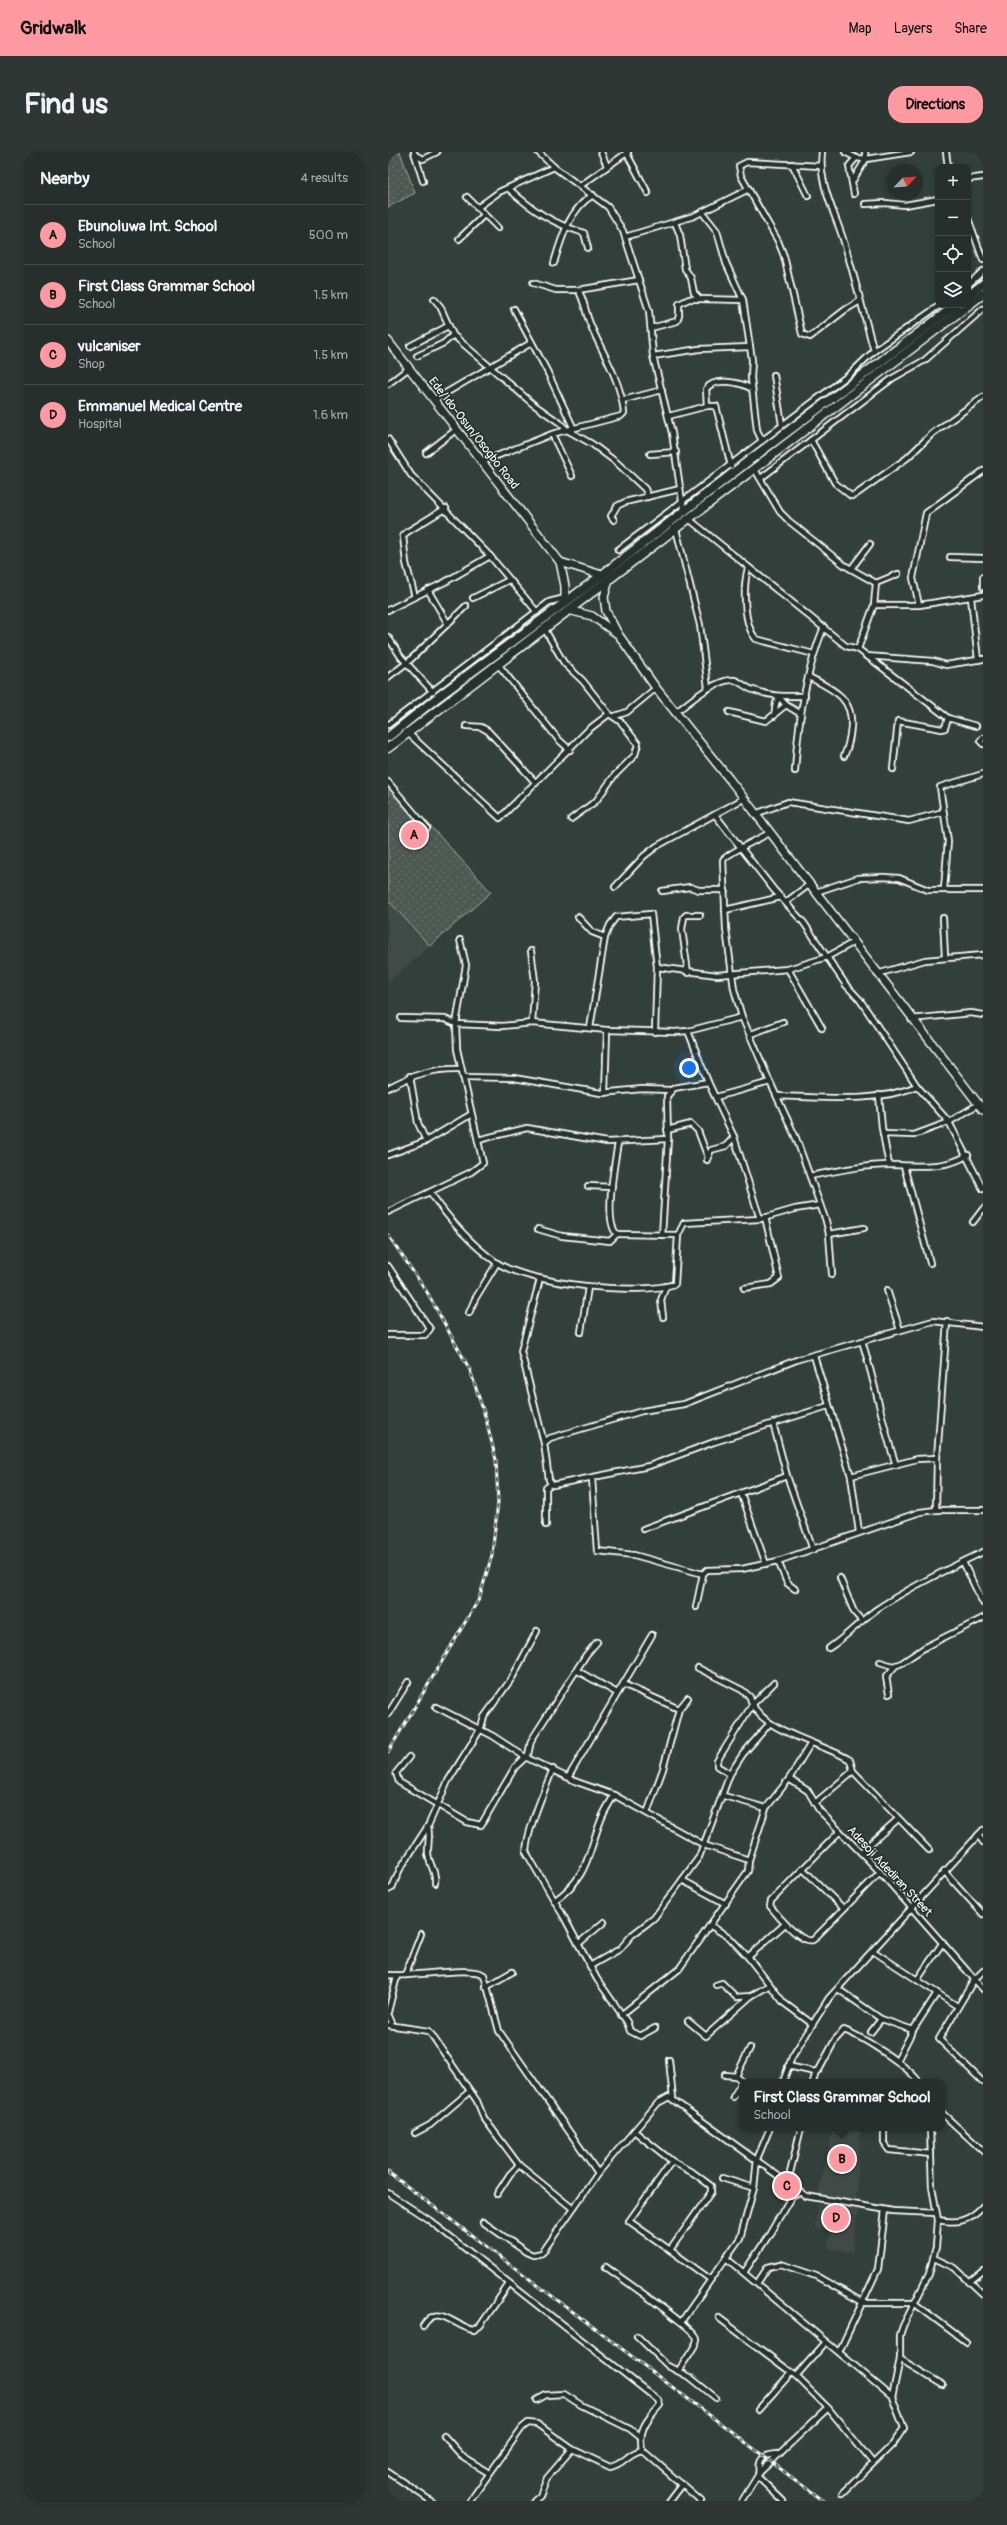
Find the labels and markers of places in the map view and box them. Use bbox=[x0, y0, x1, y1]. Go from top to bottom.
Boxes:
pin: A bbox=[401, 820, 427, 850]
pin: B bbox=[829, 2144, 855, 2174]
pin: C bbox=[774, 2171, 800, 2201]
pin: D bbox=[823, 2203, 849, 2233]

